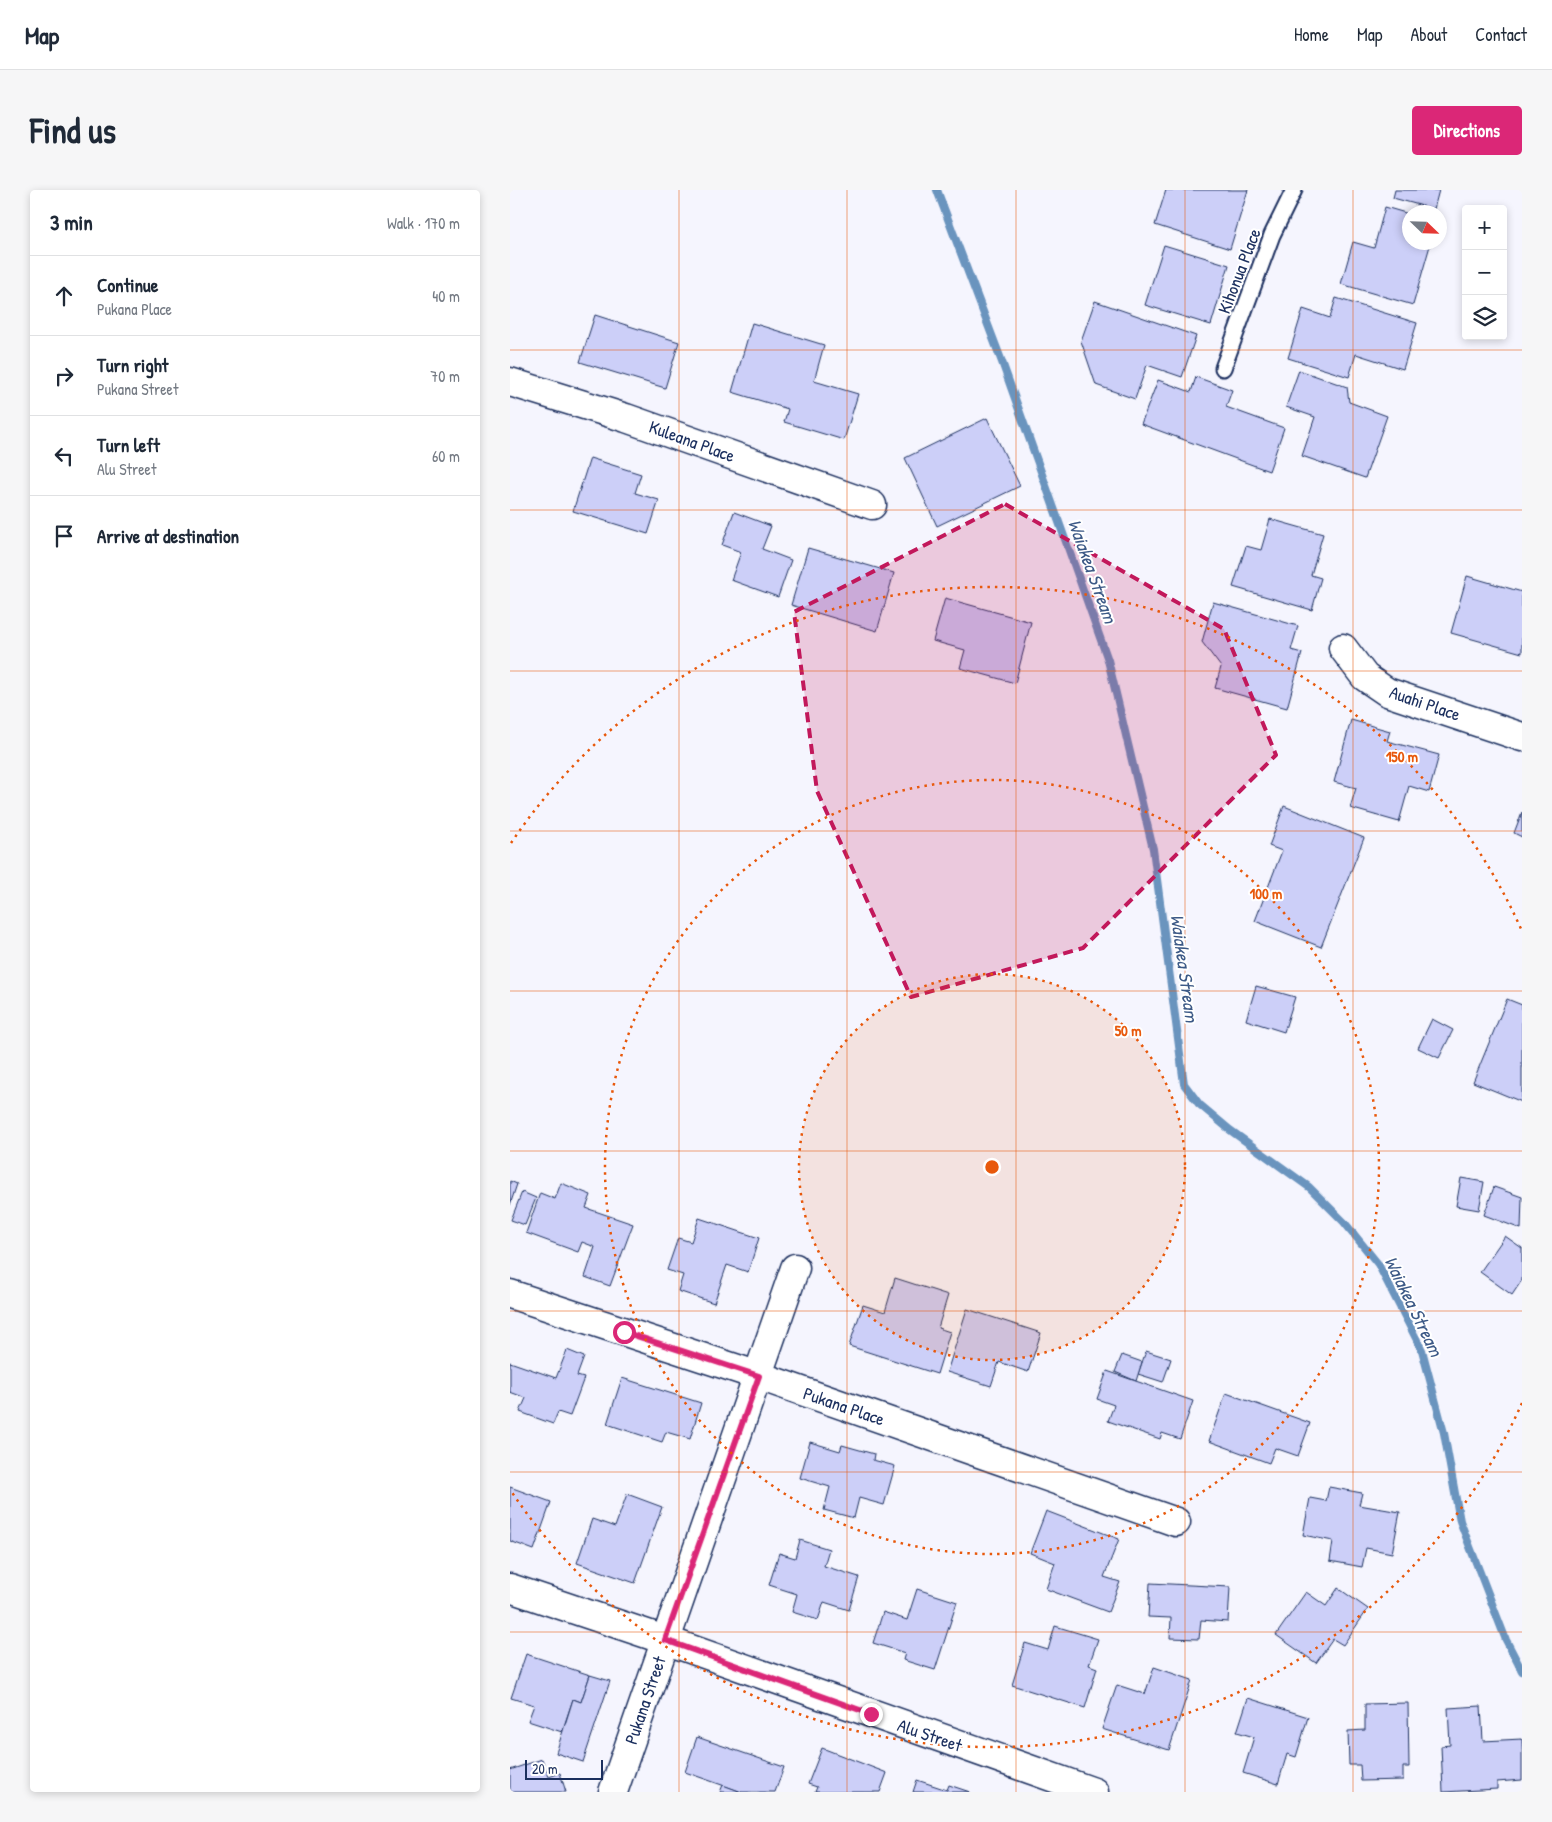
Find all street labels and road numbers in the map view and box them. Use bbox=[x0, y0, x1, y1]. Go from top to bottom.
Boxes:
street label: Kihonua Place bbox=[1211, 225, 1267, 317]
street label: Kuleana Place bbox=[646, 414, 738, 468]
street label: Auahi Place bbox=[1386, 679, 1464, 727]
street label: Pukana Place bbox=[800, 1380, 888, 1432]
street label: Pukana Street bbox=[618, 1652, 672, 1747]
street label: Alu Street bbox=[894, 1712, 966, 1758]

